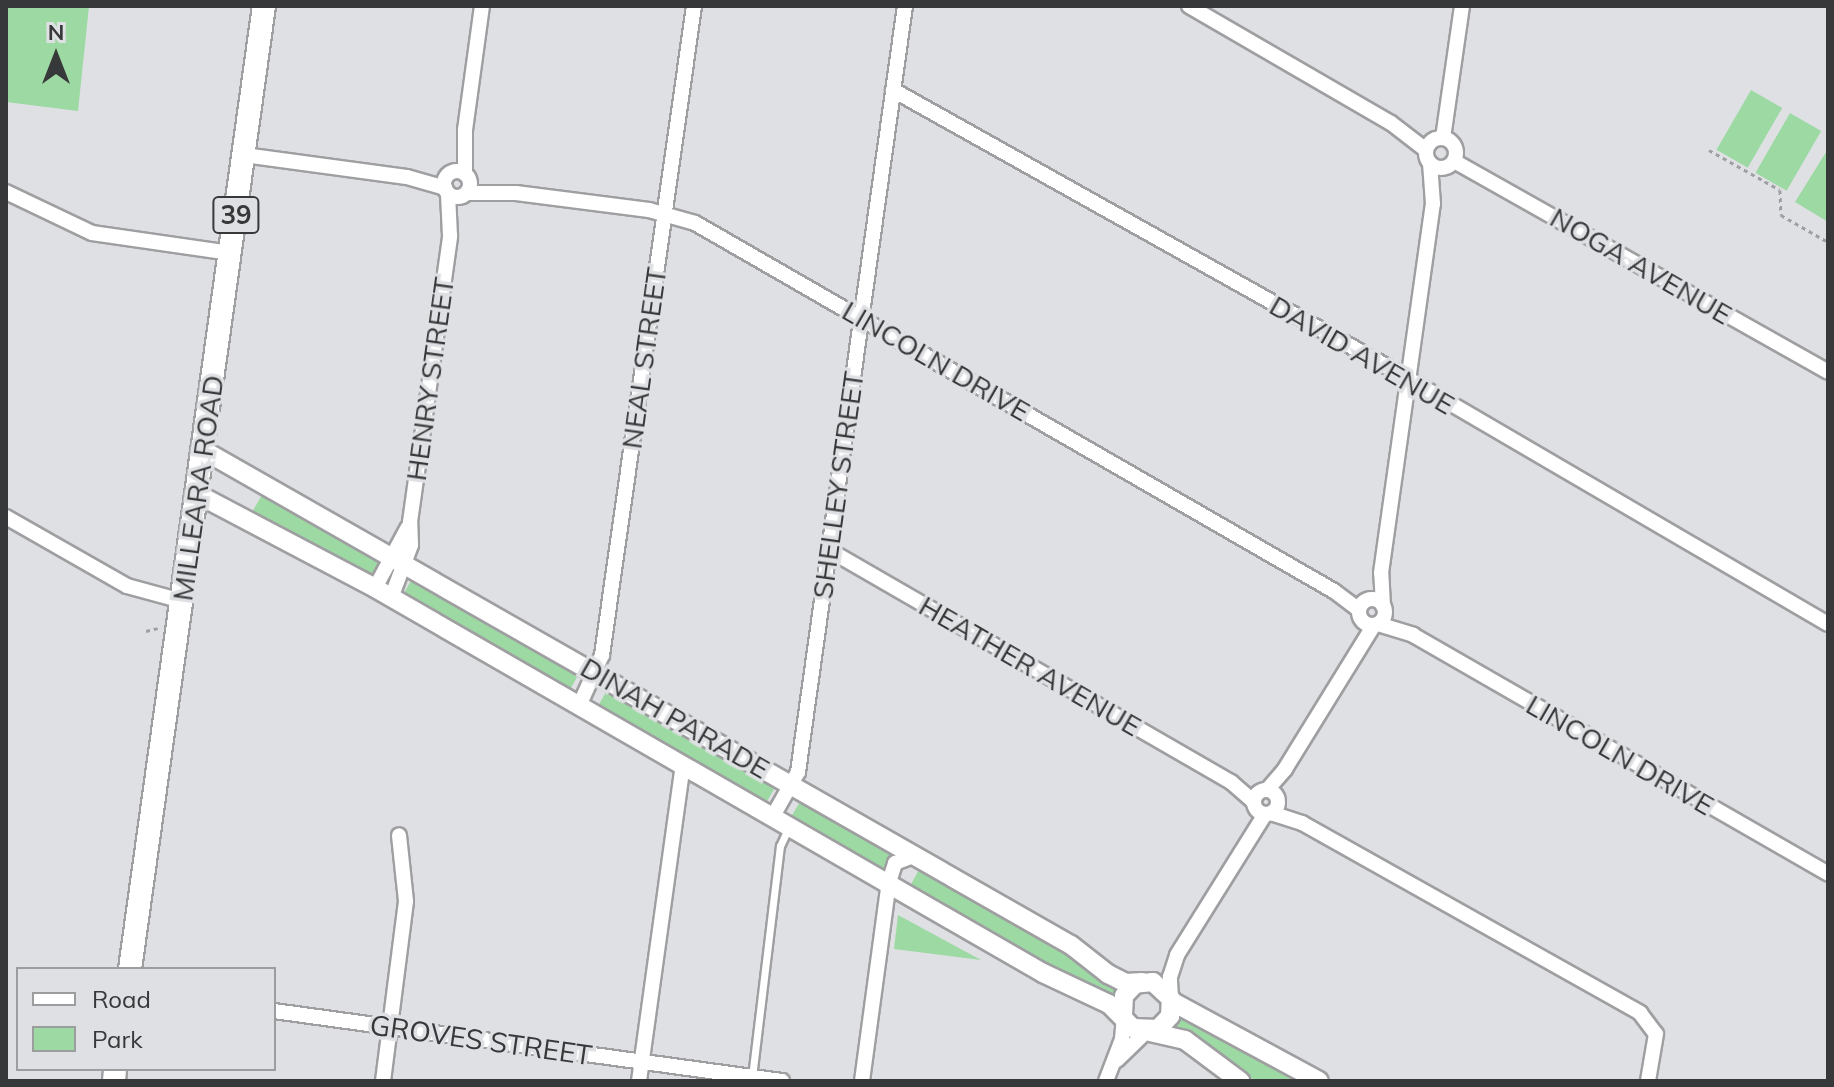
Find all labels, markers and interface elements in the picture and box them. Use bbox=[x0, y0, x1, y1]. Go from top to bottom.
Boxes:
north arrow bbox=[16, 16, 96, 96]
text: N bbox=[48, 18, 64, 46]
road number: 39 bbox=[212, 193, 260, 237]
street label: NOGA AVENUE bbox=[1544, 201, 1738, 331]
street label: NEAL STREET bbox=[615, 265, 673, 451]
street label: HENRY STREET bbox=[399, 275, 461, 483]
street label: DAVID AVENUE bbox=[1264, 289, 1460, 421]
street label: LINCOLN DRIVE bbox=[836, 294, 1036, 428]
street label: SHELLEY STREET bbox=[805, 369, 871, 601]
street label: MILLEARA ROAD bbox=[166, 373, 230, 603]
street label: HEATHER AVENUE bbox=[913, 589, 1147, 743]
street label: DINAH PARADE bbox=[575, 650, 775, 786]
street label: LINCOLN DRIVE bbox=[1520, 688, 1720, 822]
legend bbox=[16, 967, 276, 1071]
text: Road bbox=[92, 984, 151, 1014]
street label: GROVES STREET bbox=[368, 1008, 594, 1072]
text: Park bbox=[92, 1024, 143, 1054]

